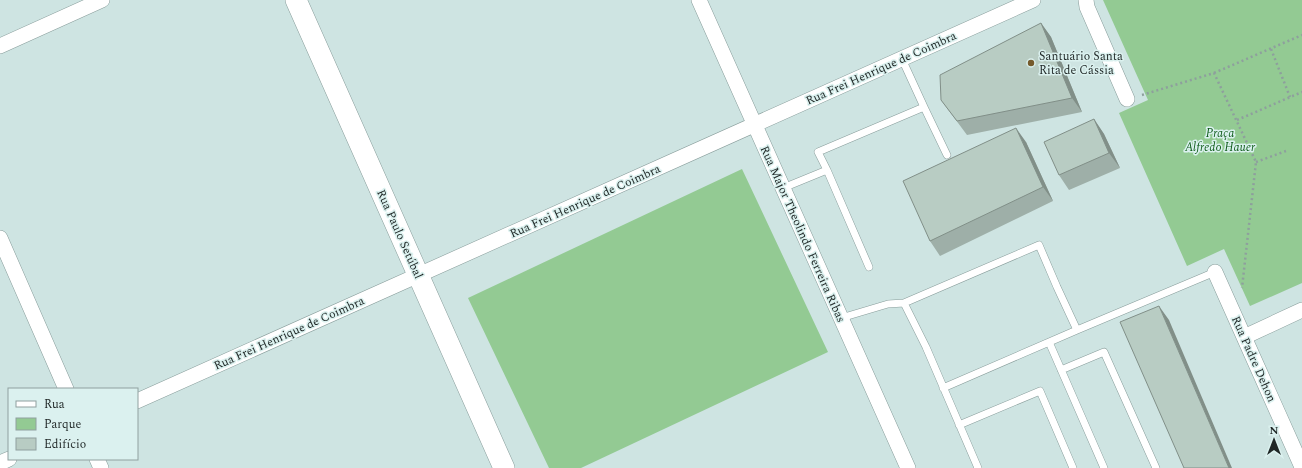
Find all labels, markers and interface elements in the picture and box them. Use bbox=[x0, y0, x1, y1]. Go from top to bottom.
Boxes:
street label: Rua Frei Henrique de Coimbra bbox=[803, 27, 960, 110]
place label: Santuário Santa Rita de Cássia bbox=[1039, 47, 1123, 80]
marker: Santuário Santa Rita de Cássia bbox=[1026, 58, 1036, 68]
park label: Praça Alfredo Hauer bbox=[1184, 124, 1256, 157]
street label: Rua Major Theolindo Ferreira Ribas bbox=[755, 143, 850, 326]
street label: Rua Frei Henrique de Coimbra bbox=[507, 160, 664, 243]
street label: Rua Paulo Setúbal bbox=[371, 186, 428, 282]
street label: Rua Frei Henrique de Coimbra bbox=[211, 292, 368, 375]
street label: Rua Padre Dehon bbox=[1226, 313, 1281, 405]
legend bbox=[8, 388, 138, 460]
text: Rua bbox=[44, 395, 65, 414]
text: Parque bbox=[44, 415, 81, 434]
north arrow bbox=[1254, 420, 1294, 460]
text: N bbox=[1270, 422, 1279, 439]
text: Edifício bbox=[44, 435, 86, 454]

